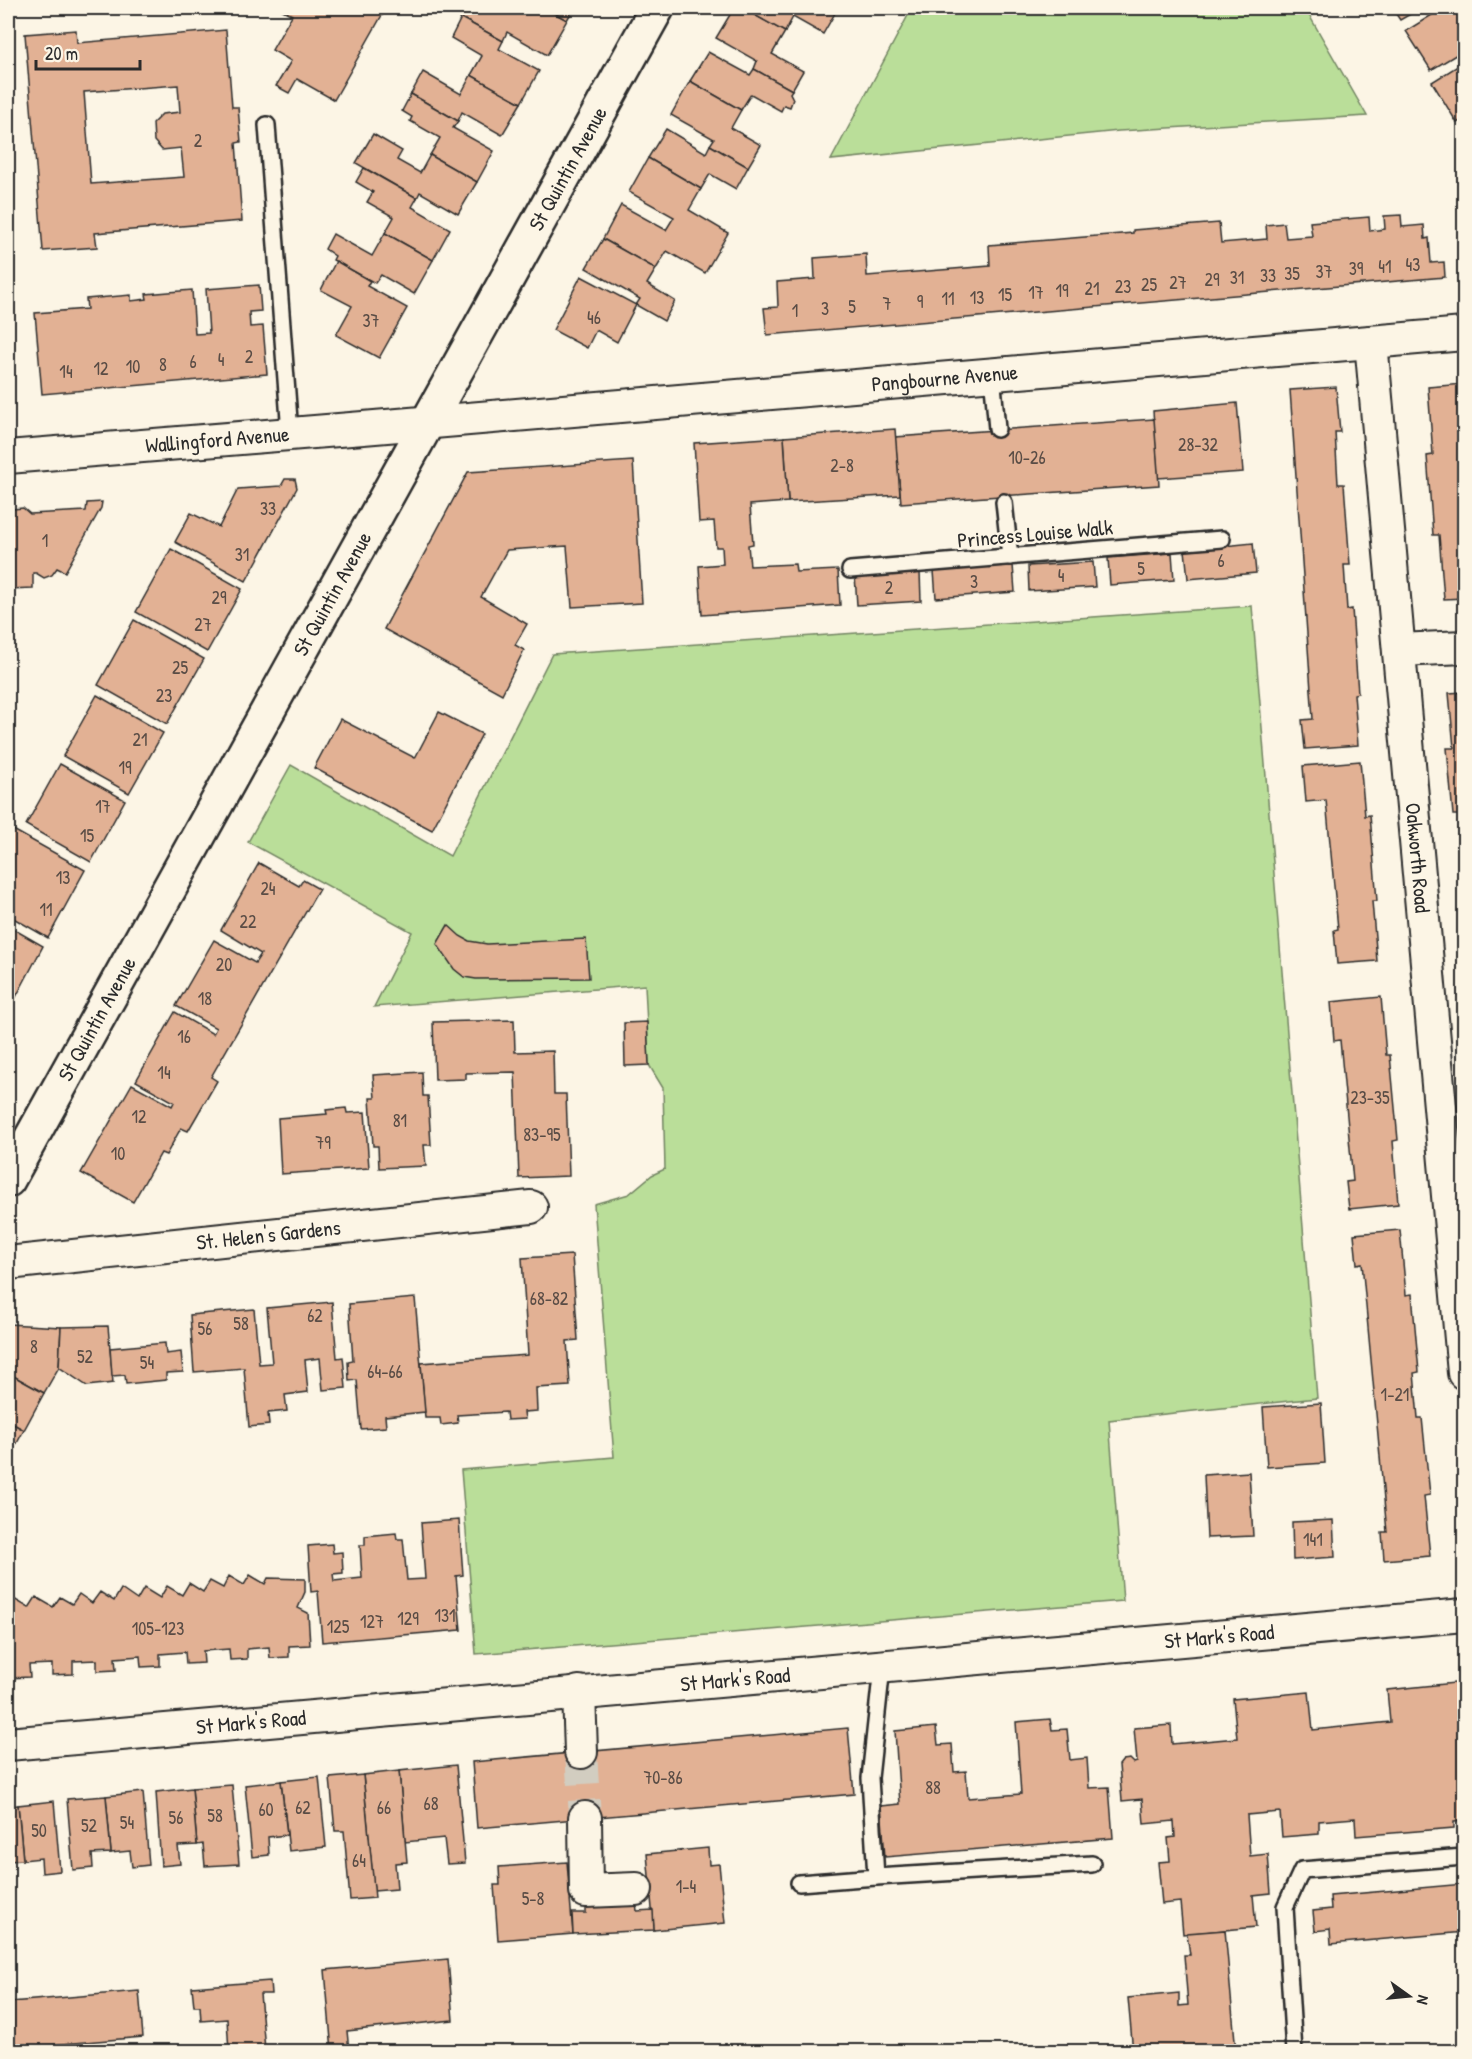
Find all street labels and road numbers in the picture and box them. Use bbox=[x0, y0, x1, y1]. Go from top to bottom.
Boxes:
street label: St Quintin Avenue bbox=[522, 101, 614, 236]
street label: Pangbourne Avenue bbox=[870, 357, 1019, 399]
street label: Wallingford Avenue bbox=[144, 419, 290, 460]
street label: Princess Louise Walk bbox=[956, 512, 1114, 555]
street label: St Quintin Avenue bbox=[286, 526, 378, 661]
street label: Oakworth Road bbox=[1399, 802, 1437, 914]
street label: St Quintin Avenue bbox=[51, 952, 143, 1086]
street label: St. Helen's Gardens bbox=[195, 1212, 342, 1257]
street label: St Mark's Road bbox=[1163, 1617, 1275, 1655]
street label: St Mark's Road bbox=[679, 1660, 791, 1698]
street label: St Mark's Road bbox=[195, 1703, 307, 1741]

